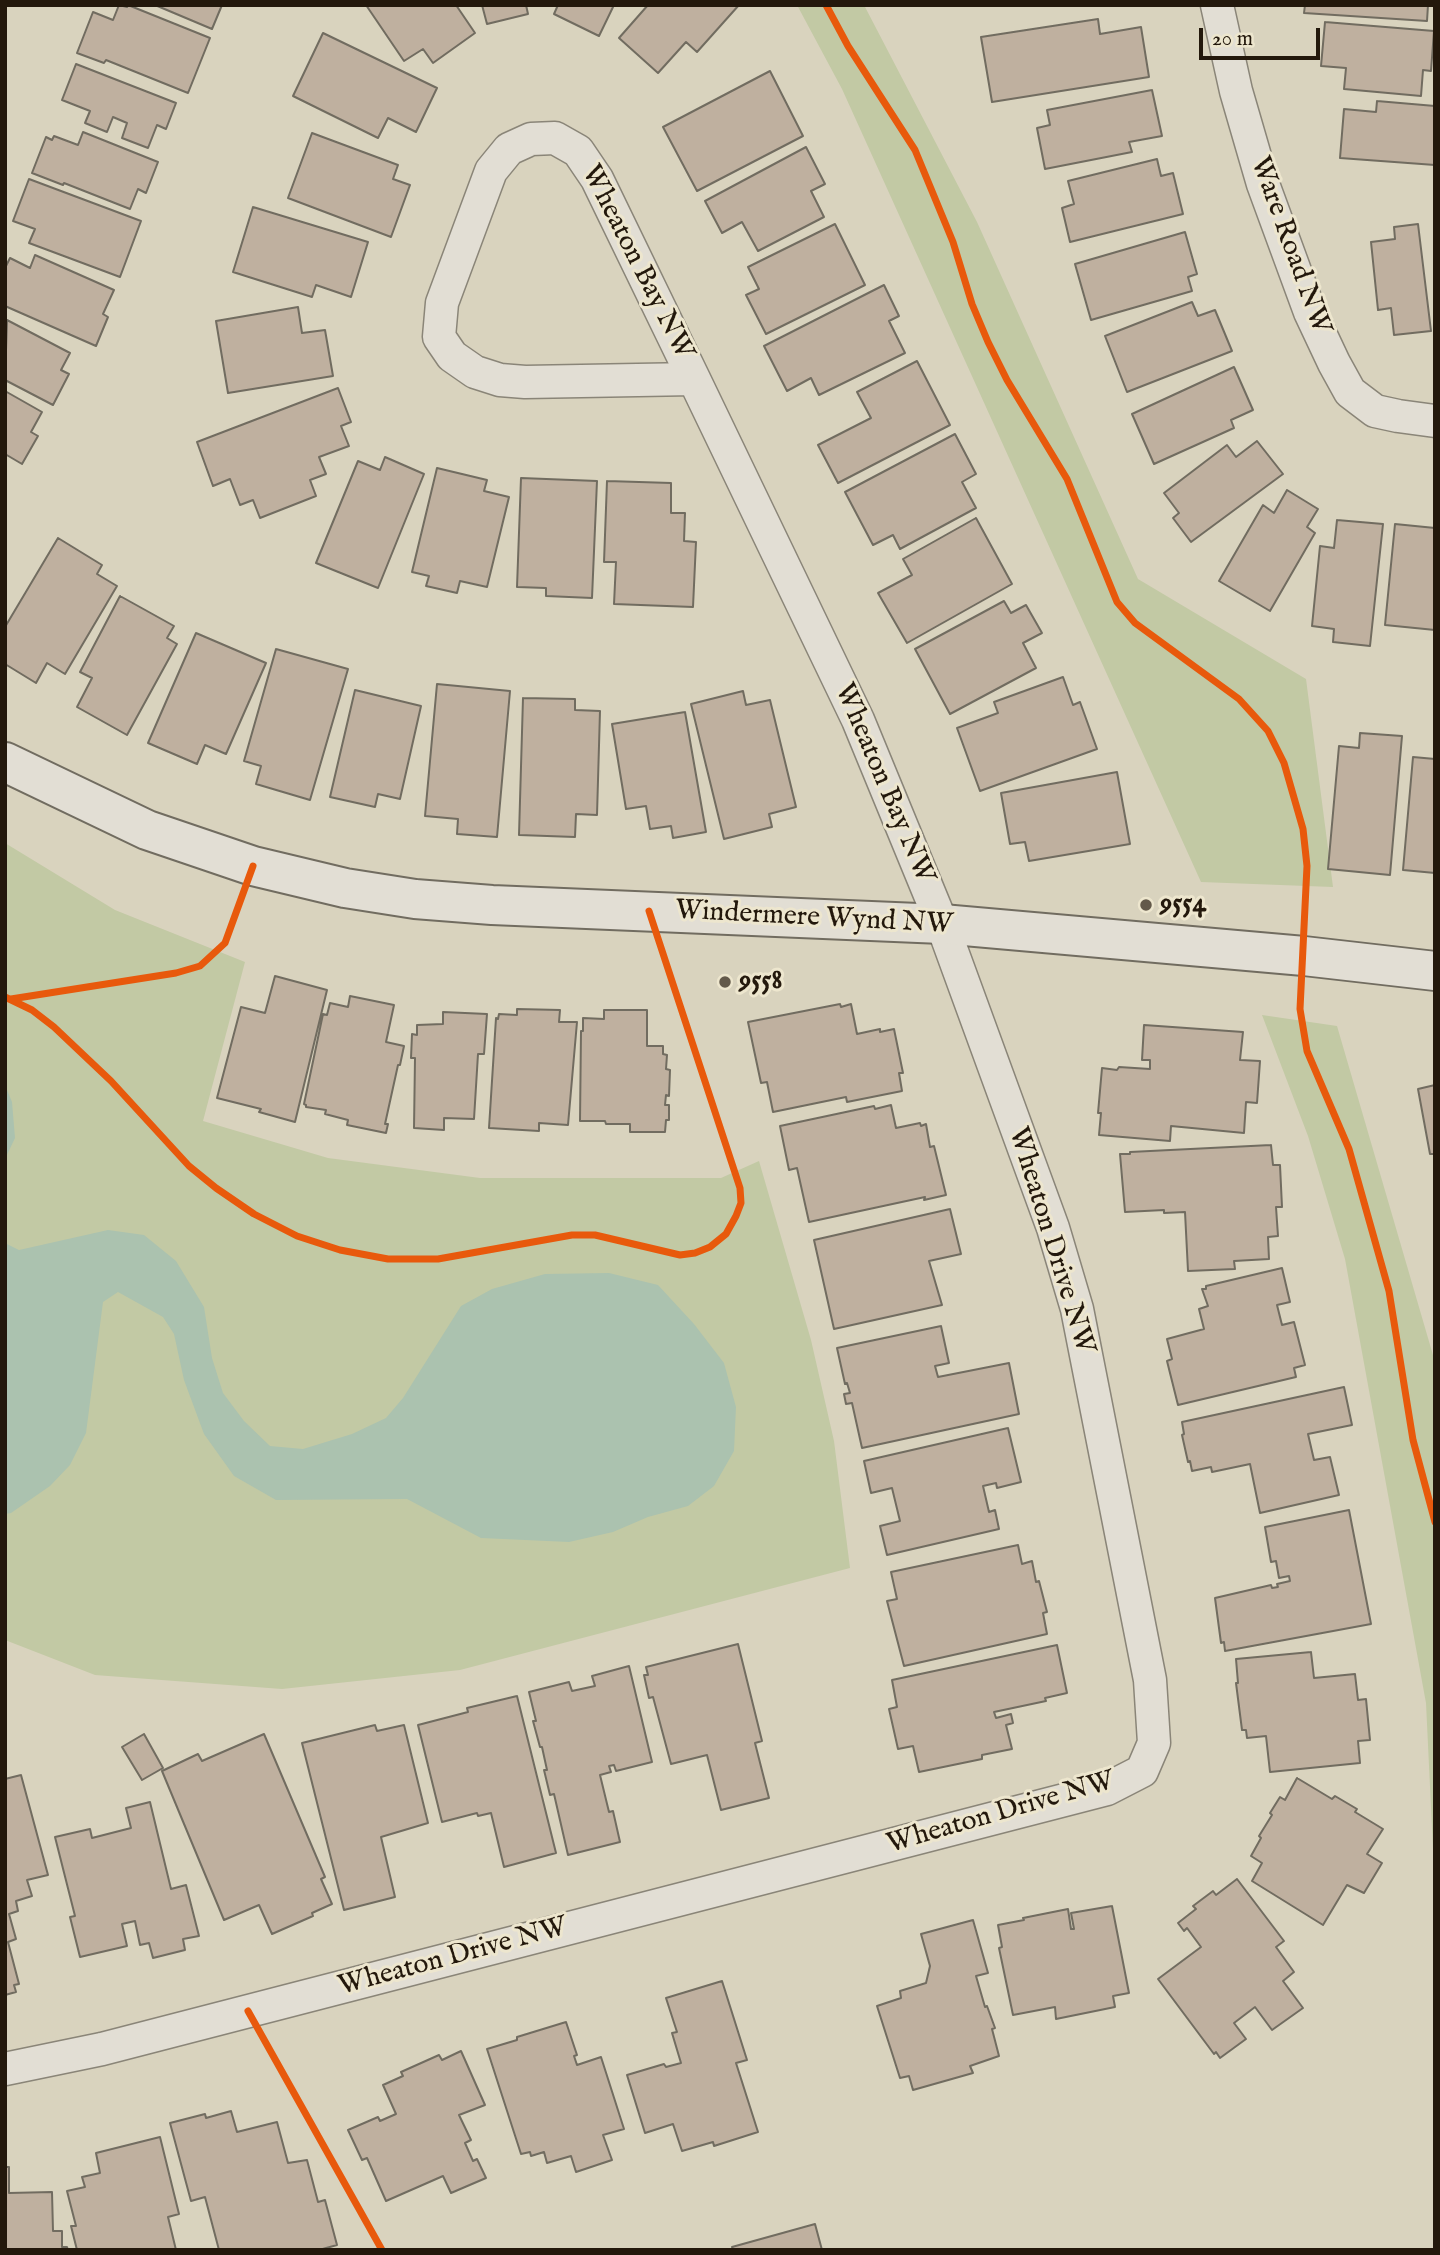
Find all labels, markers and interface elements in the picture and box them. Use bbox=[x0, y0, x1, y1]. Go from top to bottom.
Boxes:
scale bar bbox=[1202, 14, 1323, 58]
text: 20 m bbox=[1212, 26, 1253, 53]
street label: Ware Road NW bbox=[1241, 153, 1337, 339]
street label: Wheaton Bay NW bbox=[572, 160, 700, 366]
street label: Wheaton Bay NW bbox=[826, 679, 940, 889]
place label: 9554 bbox=[1160, 888, 1206, 922]
street label: Windermere Wynd NW bbox=[674, 895, 954, 943]
marker: 9554 bbox=[1138, 897, 1154, 913]
place label: 9558 bbox=[739, 965, 782, 999]
marker: 9558 bbox=[717, 974, 733, 990]
street label: Wheaton Drive NW bbox=[1000, 1123, 1100, 1359]
street label: Wheaton Drive NW bbox=[883, 1765, 1119, 1863]
street label: Wheaton Drive NW bbox=[335, 1911, 571, 2005]

